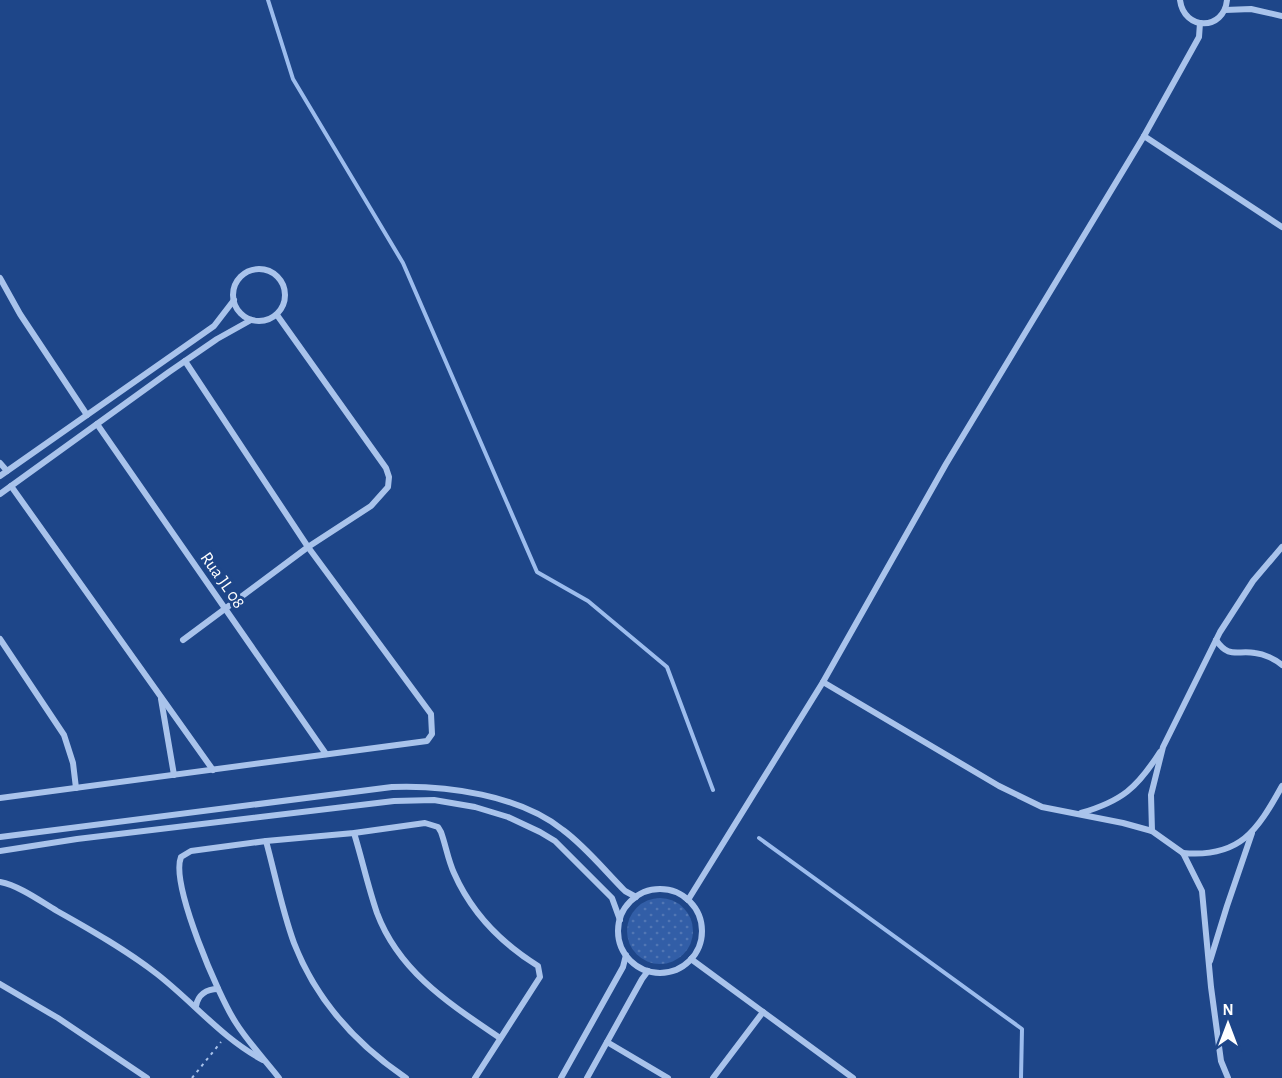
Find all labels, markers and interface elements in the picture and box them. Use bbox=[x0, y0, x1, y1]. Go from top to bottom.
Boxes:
street label: Rua JL 08 bbox=[196, 549, 248, 612]
north arrow bbox=[1198, 994, 1258, 1054]
text: N bbox=[1222, 1002, 1234, 1018]

